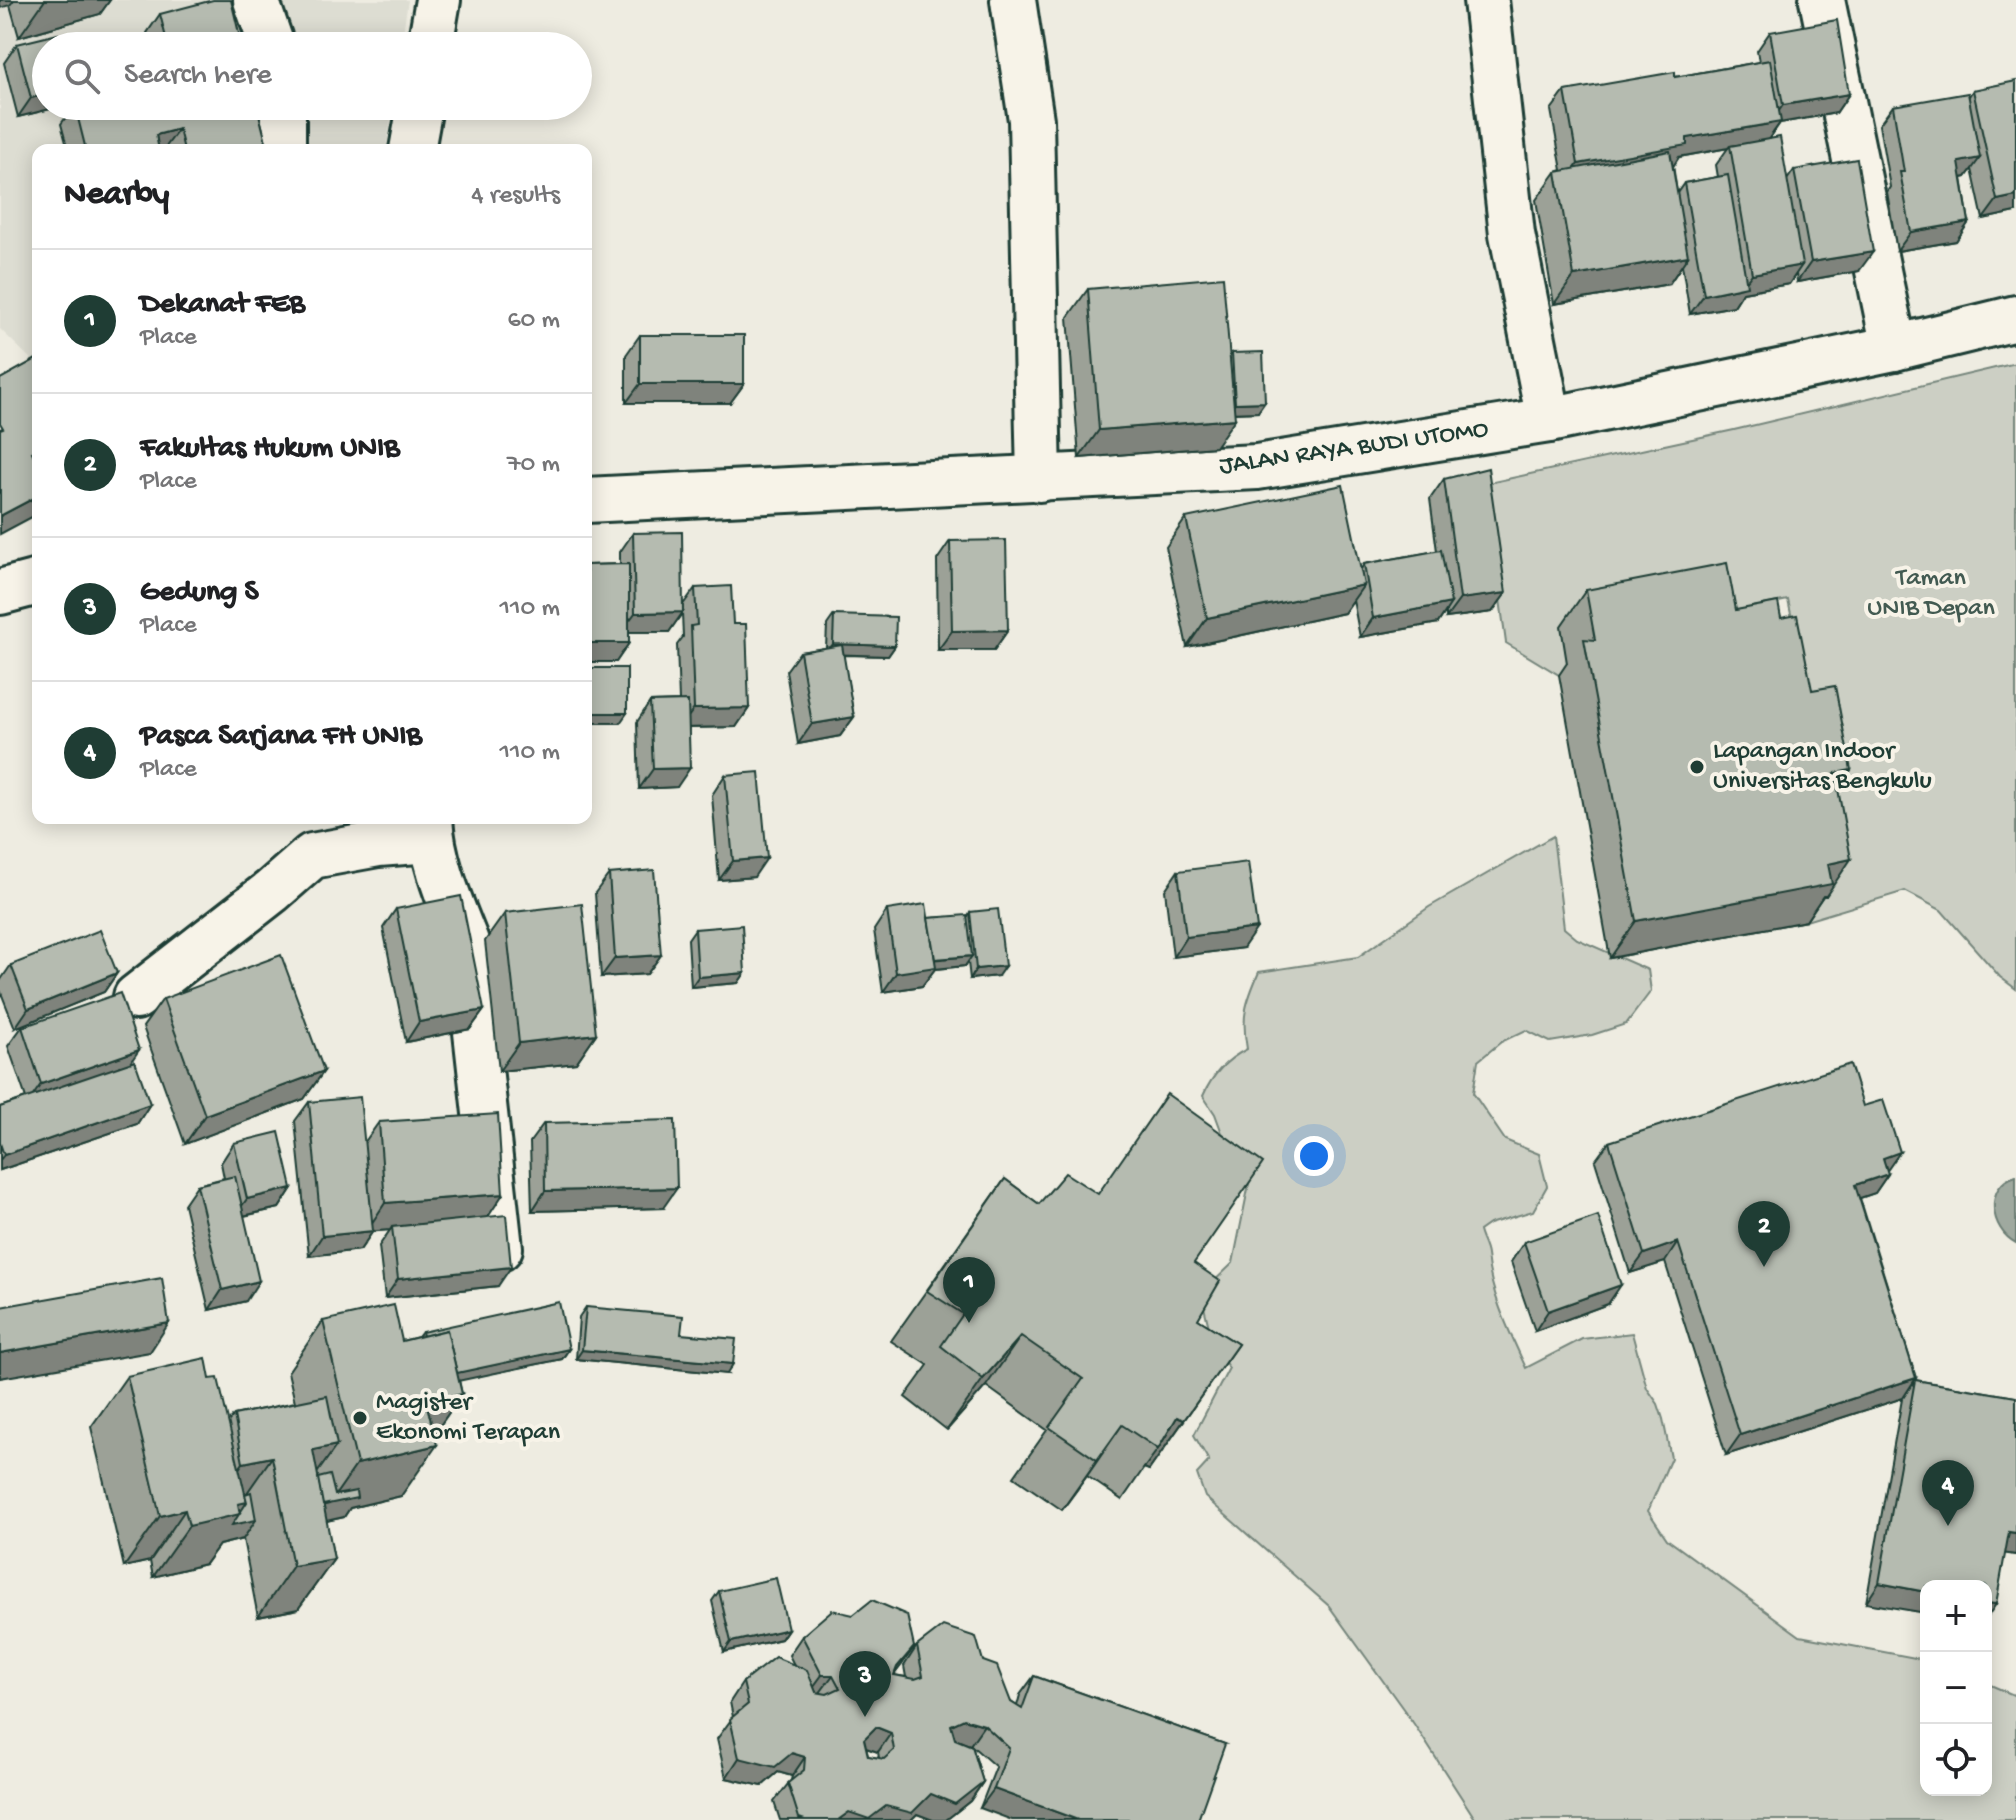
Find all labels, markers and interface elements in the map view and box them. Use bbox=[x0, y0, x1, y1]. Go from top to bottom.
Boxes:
search box bbox=[32, 32, 592, 120]
icon: search bbox=[60, 54, 104, 98]
text: Search here bbox=[124, 59, 272, 94]
text: Nearby bbox=[64, 176, 169, 216]
text: 4 results bbox=[471, 181, 560, 212]
text: Dekanat FEB bbox=[140, 288, 305, 323]
text: 1 bbox=[85, 306, 95, 337]
text: 60 m bbox=[507, 306, 560, 337]
text: Place bbox=[140, 323, 197, 354]
street label: JALAN RAYA BUDI UTOMO bbox=[1217, 415, 1491, 483]
text: Fakultas Hukum UNIB bbox=[140, 432, 400, 467]
text: 2 bbox=[84, 450, 96, 481]
text: 70 m bbox=[507, 450, 560, 481]
text: Place bbox=[140, 467, 197, 498]
park label: Taman UNIB Depan bbox=[1867, 564, 1995, 625]
text: Gedung S bbox=[140, 576, 258, 611]
text: 3 bbox=[83, 594, 97, 625]
text: 110 m bbox=[500, 594, 560, 625]
text: Place bbox=[140, 611, 197, 642]
text: Pasca Sarjana FH UNIB bbox=[140, 720, 422, 755]
place label: Lapangan Indoor Universitas Bengkulu bbox=[1713, 737, 1932, 798]
text: 4 bbox=[84, 738, 96, 769]
text: 110 m bbox=[500, 738, 560, 769]
text: Place bbox=[140, 755, 197, 786]
marker: Lapangan Indoor Universitas Bengkulu bbox=[1688, 758, 1706, 776]
your location bbox=[1294, 1136, 1334, 1176]
pin: 2 bbox=[1738, 1201, 1790, 1267]
pin: 1 bbox=[943, 1257, 995, 1323]
place label: Magister Ekonomi Terapan bbox=[376, 1388, 561, 1449]
marker: Magister Ekonomi Terapan bbox=[351, 1409, 369, 1427]
pin: 4 bbox=[1922, 1460, 1974, 1526]
map controls bbox=[1920, 1580, 1992, 1796]
button: + bbox=[1920, 1580, 1992, 1652]
pin: 3 bbox=[839, 1651, 891, 1717]
button: − bbox=[1920, 1652, 1992, 1724]
button: locate bbox=[1920, 1724, 1992, 1796]

